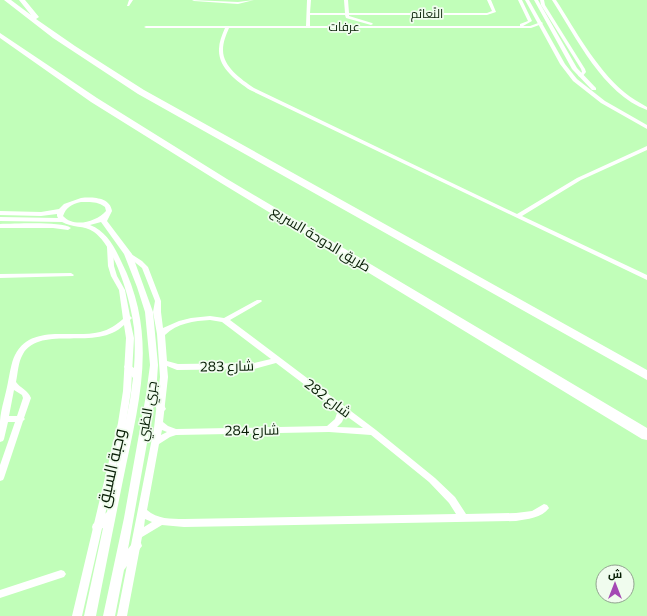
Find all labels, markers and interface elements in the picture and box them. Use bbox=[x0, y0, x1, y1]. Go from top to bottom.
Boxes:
street label: النًعائم bbox=[411, 6, 443, 22]
street label: عرفات bbox=[328, 19, 360, 34]
street label: طريق الدوحة السريع bbox=[268, 202, 374, 276]
street label: شارع 283 bbox=[200, 357, 254, 375]
street label: شارع 282 bbox=[301, 375, 355, 421]
street label: جري الظبي bbox=[133, 379, 164, 443]
street label: شارع 284 bbox=[225, 421, 279, 439]
street label: وجبة السيق bbox=[91, 426, 131, 510]
north arrow bbox=[595, 564, 635, 604]
text: ش bbox=[608, 567, 622, 581]

